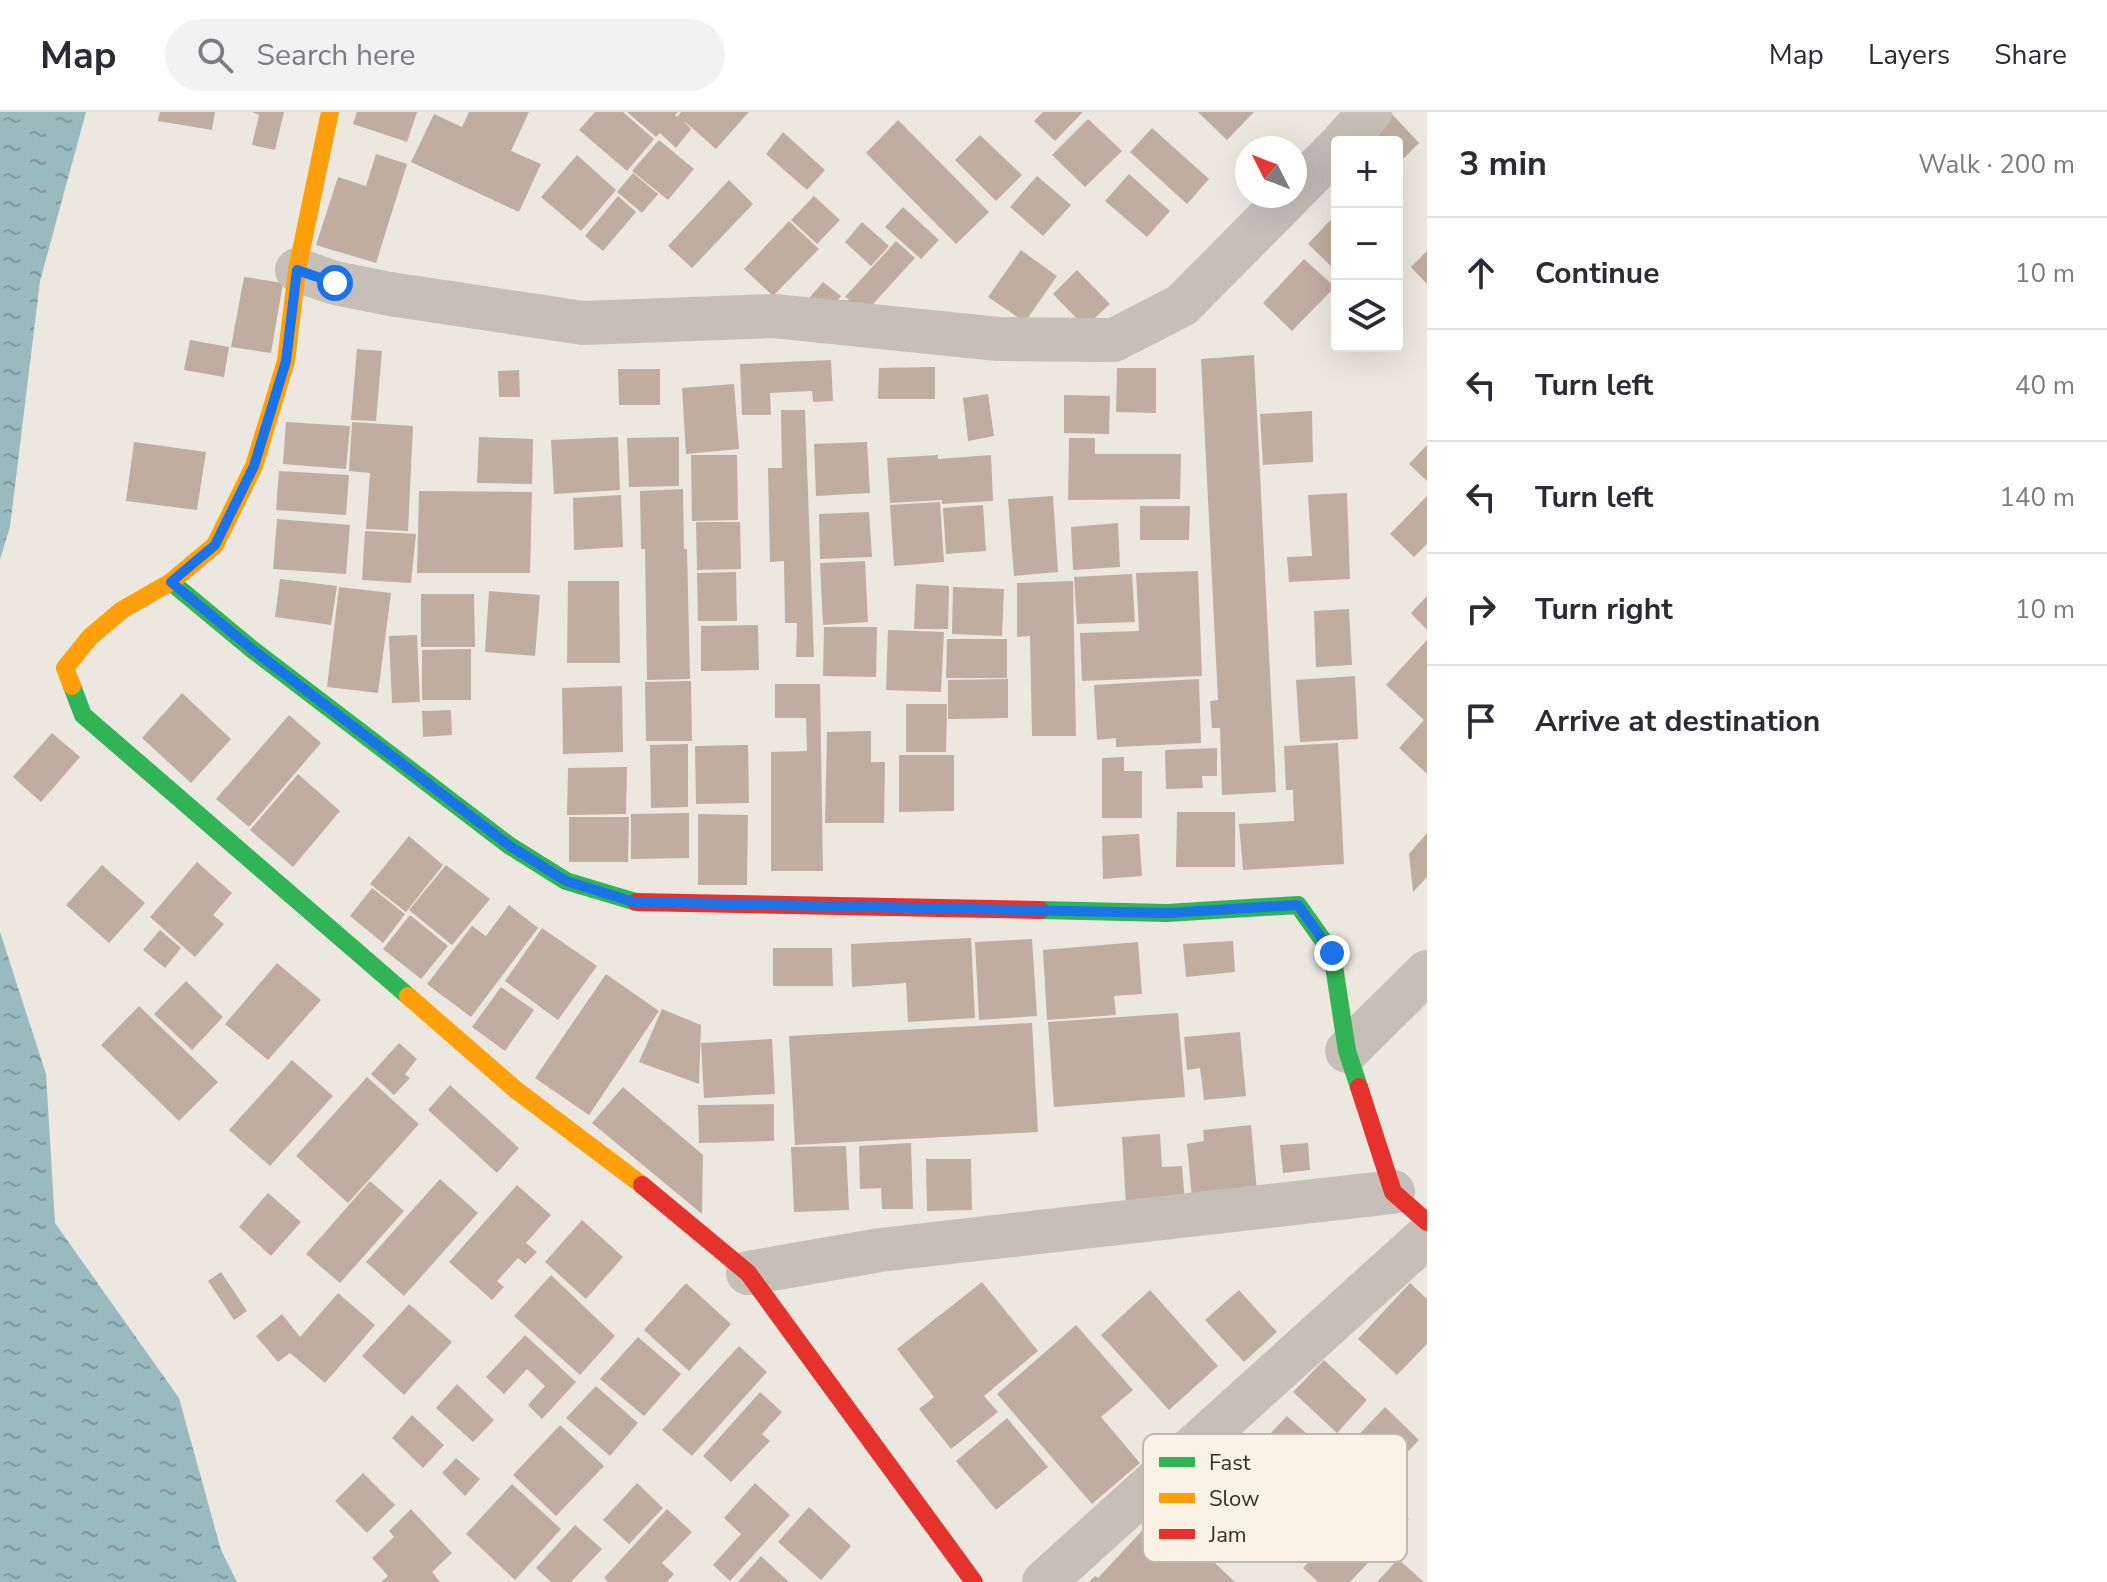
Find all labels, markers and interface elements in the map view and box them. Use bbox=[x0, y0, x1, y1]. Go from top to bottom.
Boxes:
search box bbox=[165, 19, 725, 91]
text: Map bbox=[40, 30, 117, 81]
icon: search bbox=[193, 33, 237, 77]
text: Search here bbox=[257, 35, 416, 76]
text: Map bbox=[1769, 36, 1824, 74]
text: Layers bbox=[1868, 36, 1950, 74]
text: Share bbox=[1994, 36, 2067, 74]
north arrow bbox=[1235, 136, 1307, 208]
map controls bbox=[1331, 136, 1403, 352]
button: + bbox=[1331, 136, 1403, 208]
text: 3 min bbox=[1459, 141, 1547, 187]
text: Walk · 200 m bbox=[1918, 147, 2075, 182]
button: − bbox=[1331, 208, 1403, 280]
icon: ahead bbox=[1459, 251, 1503, 295]
text: Continue bbox=[1535, 253, 1660, 294]
text: 10 m bbox=[2015, 256, 2075, 291]
route start bbox=[317, 265, 353, 301]
button: layers bbox=[1331, 280, 1403, 352]
icon: left bbox=[1459, 363, 1503, 407]
text: Turn left bbox=[1535, 365, 1653, 406]
text: 40 m bbox=[2015, 368, 2075, 403]
icon: left bbox=[1459, 475, 1503, 519]
text: Turn left bbox=[1535, 477, 1653, 518]
text: 140 m bbox=[1999, 480, 2075, 515]
icon: right bbox=[1459, 587, 1503, 631]
text: Turn right bbox=[1535, 589, 1673, 630]
text: 10 m bbox=[2015, 592, 2075, 627]
icon: arrive bbox=[1459, 699, 1503, 743]
text: Arrive at destination bbox=[1535, 701, 1820, 742]
route end bbox=[1314, 935, 1350, 971]
legend bbox=[1143, 1434, 1407, 1562]
text: Fast bbox=[1209, 1448, 1251, 1478]
text: Slow bbox=[1209, 1484, 1260, 1514]
text: Jam bbox=[1208, 1520, 1247, 1550]

